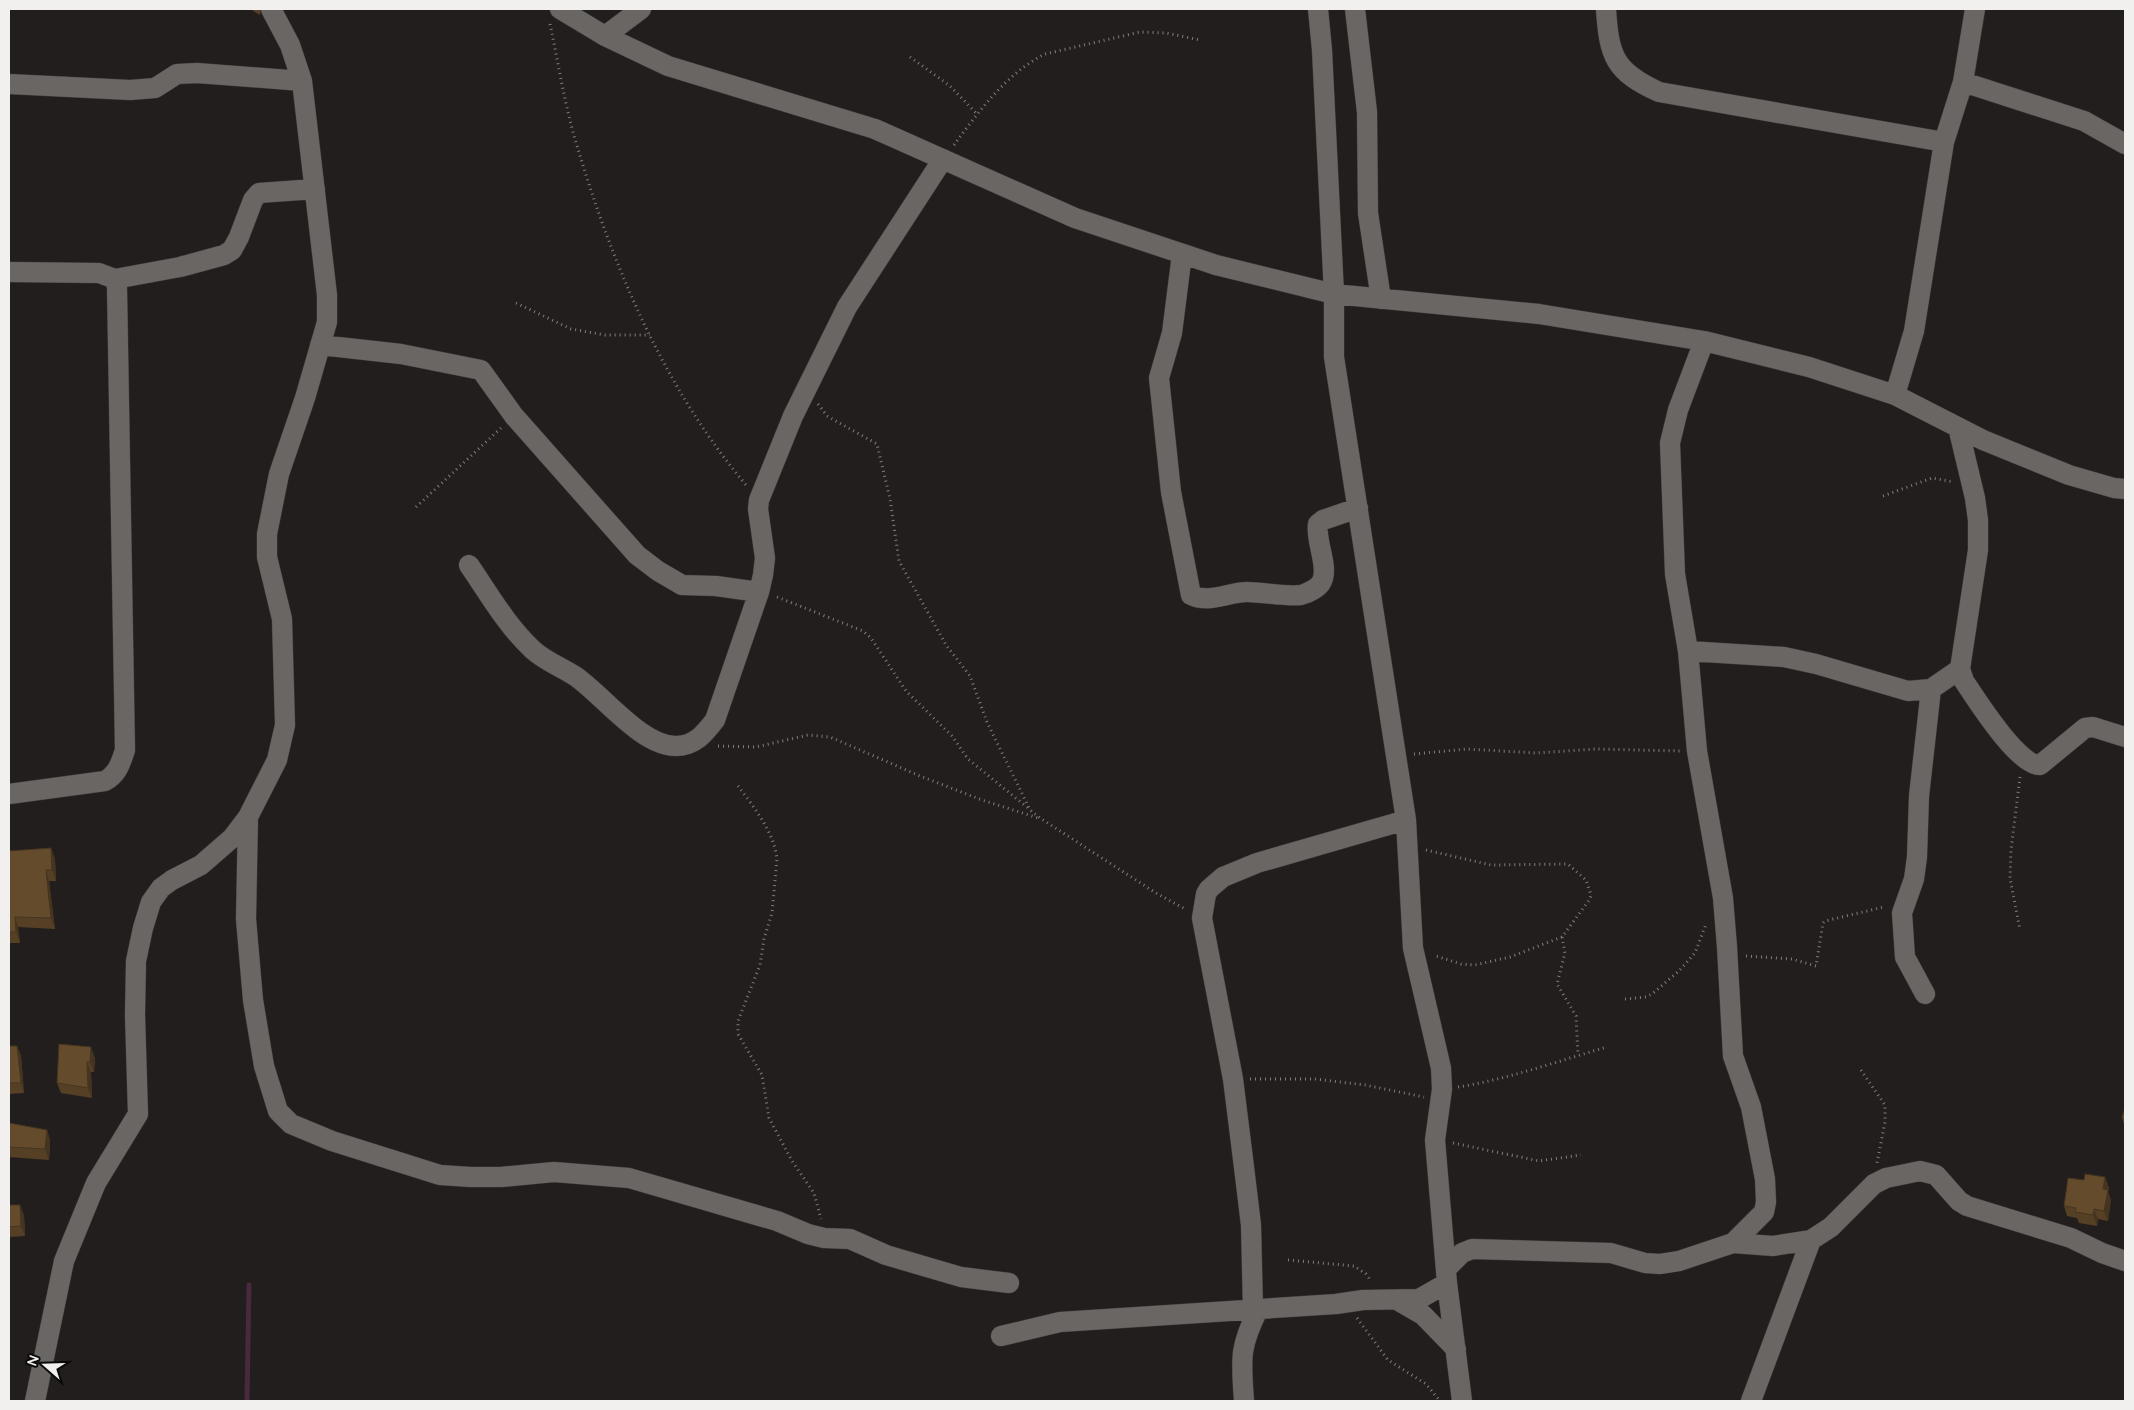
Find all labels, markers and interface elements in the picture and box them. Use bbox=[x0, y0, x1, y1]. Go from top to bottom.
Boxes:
north arrow bbox=[20, 1340, 70, 1390]
text: N bbox=[23, 1353, 43, 1368]

